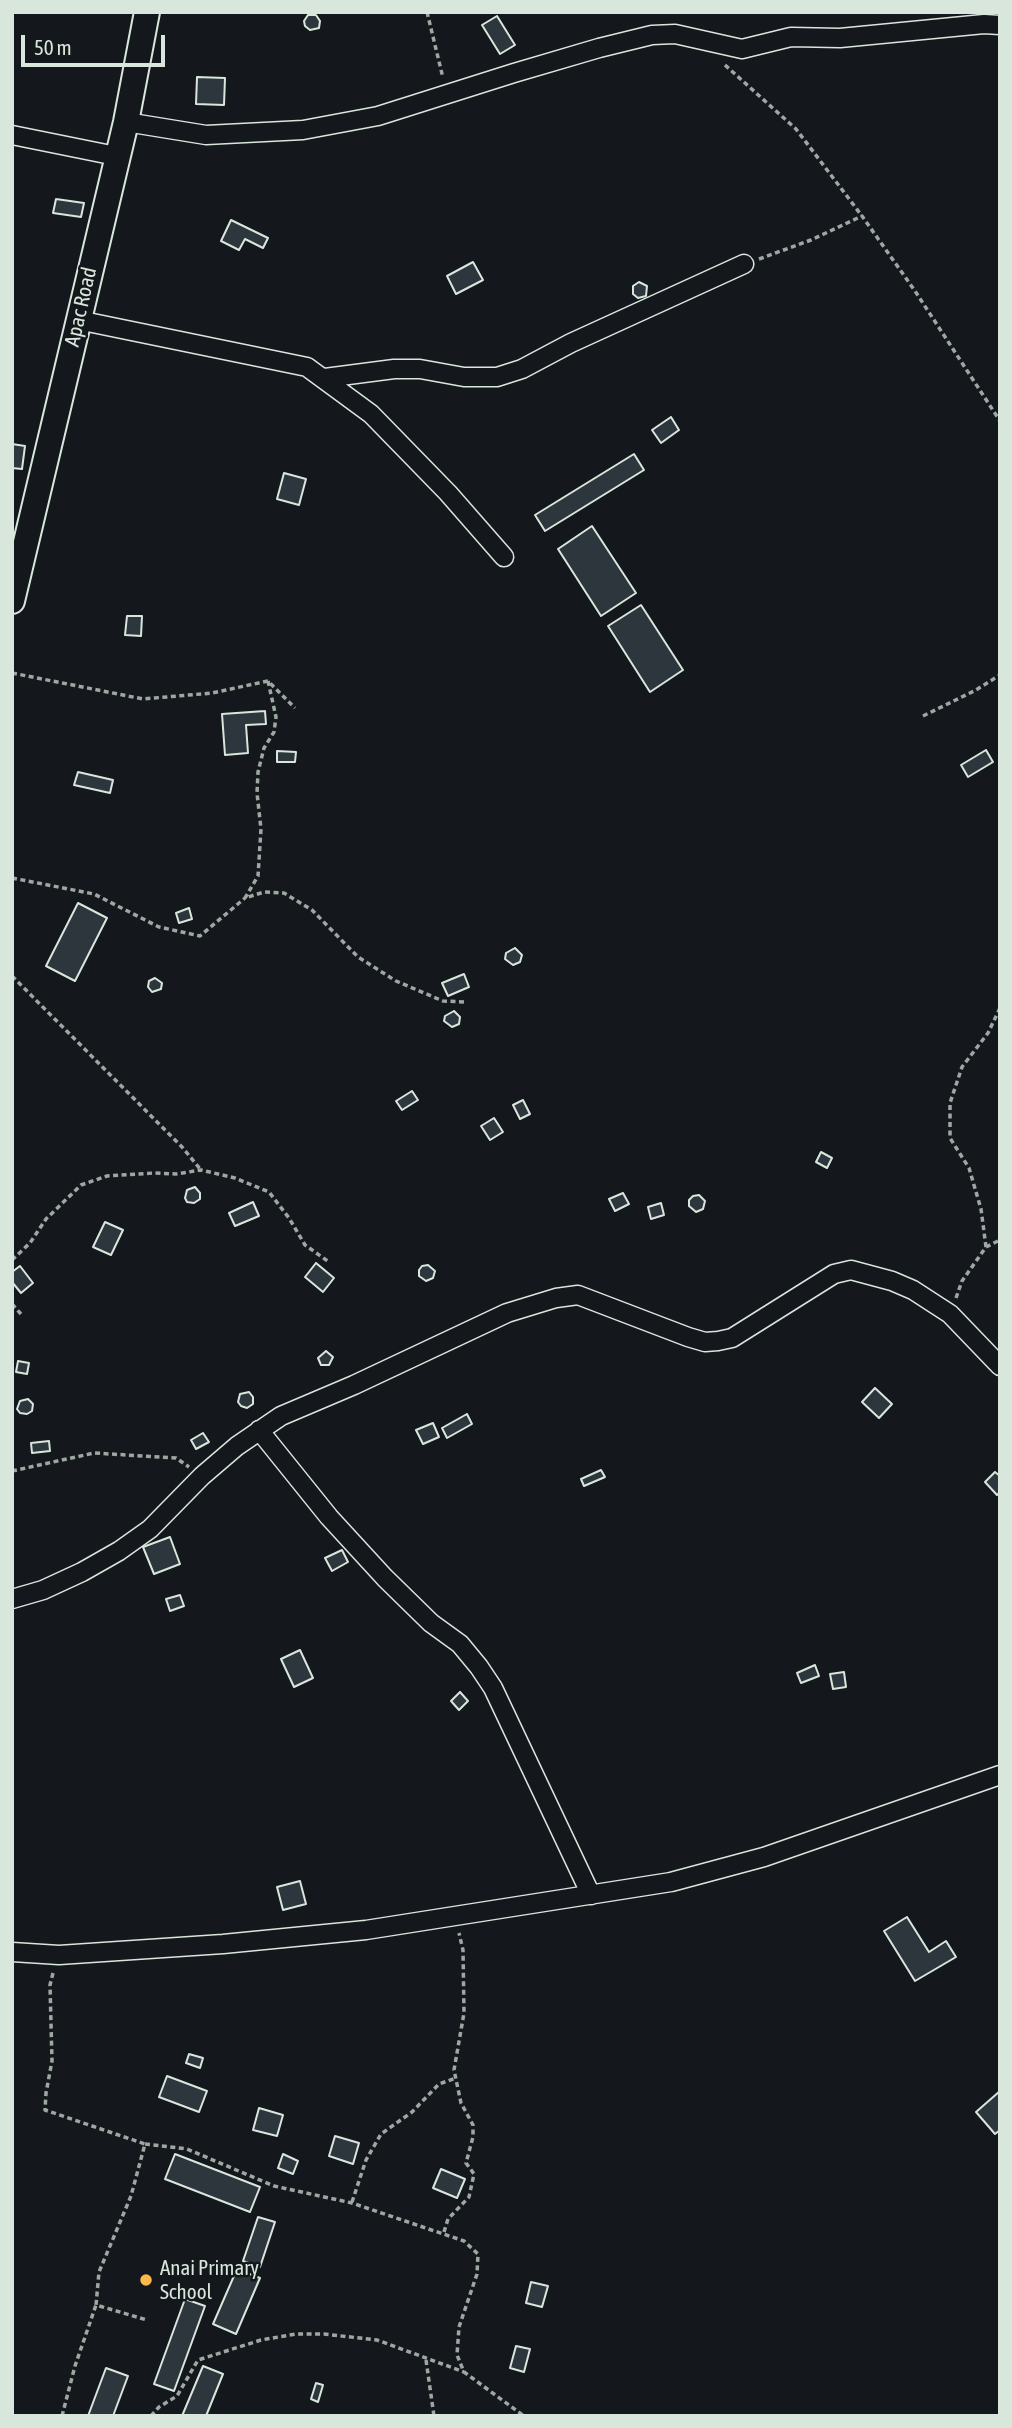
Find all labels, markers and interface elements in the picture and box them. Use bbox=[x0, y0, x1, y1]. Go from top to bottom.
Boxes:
scale bar bbox=[24, 21, 168, 65]
text: 50 m bbox=[34, 35, 72, 59]
street label: Apac Road bbox=[60, 265, 102, 349]
place label: Anai Primary School bbox=[160, 2255, 259, 2305]
marker: Anai Primary School bbox=[138, 2272, 154, 2288]

